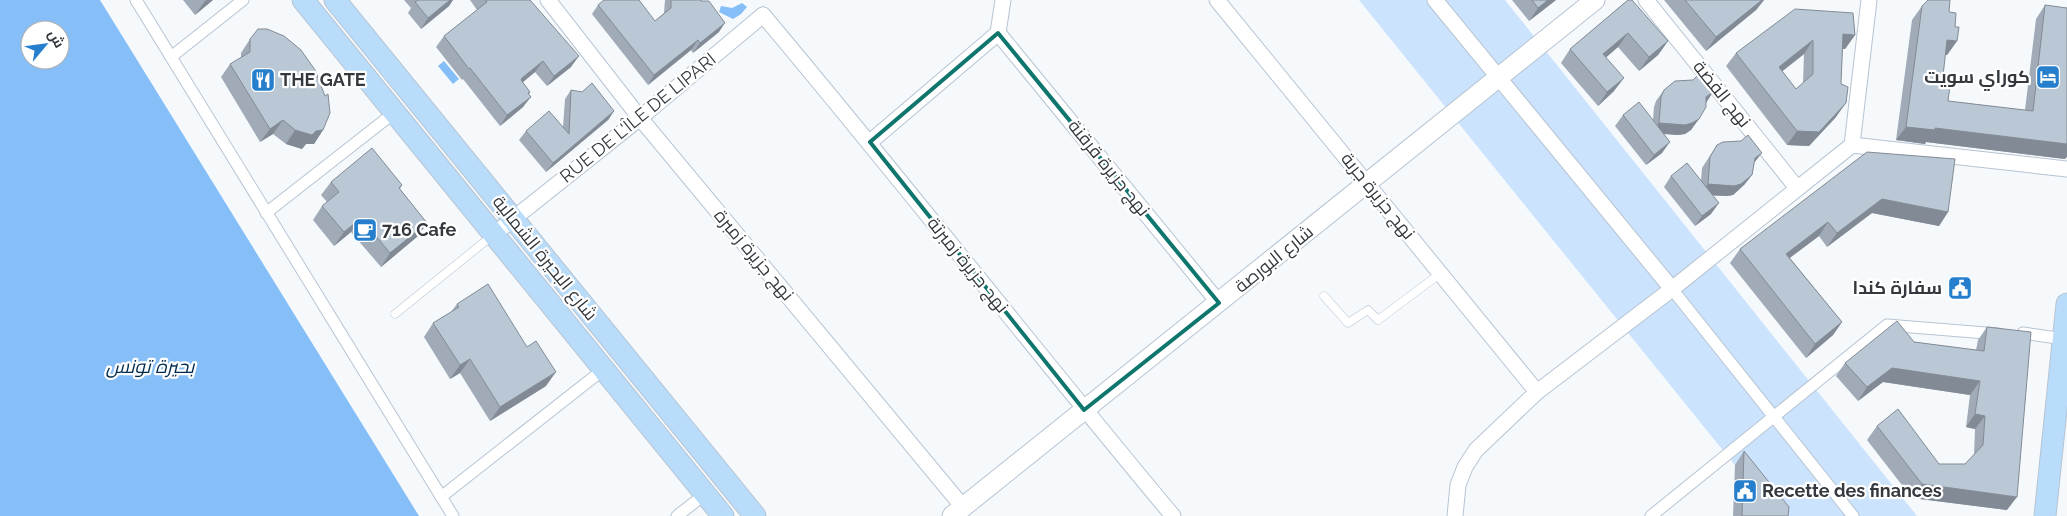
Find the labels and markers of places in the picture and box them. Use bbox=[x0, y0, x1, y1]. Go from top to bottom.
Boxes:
hotel icon: كوراي سويت bbox=[2035, 64, 2061, 90]
place label: كوراي سويت bbox=[1924, 66, 2030, 91]
restaurant icon: THE GATE bbox=[250, 67, 276, 93]
place label: THE GATE bbox=[280, 69, 366, 90]
cafe icon: 716 Cafe bbox=[352, 217, 378, 243]
place label: 716 Cafe bbox=[382, 219, 456, 240]
public building icon: سفارة كندا bbox=[1947, 275, 1973, 301]
place label: سفارة كندا bbox=[1853, 277, 1942, 298]
public building icon: Recette des finances bbox=[1732, 478, 1758, 504]
place label: Recette des finances bbox=[1762, 480, 1942, 501]

